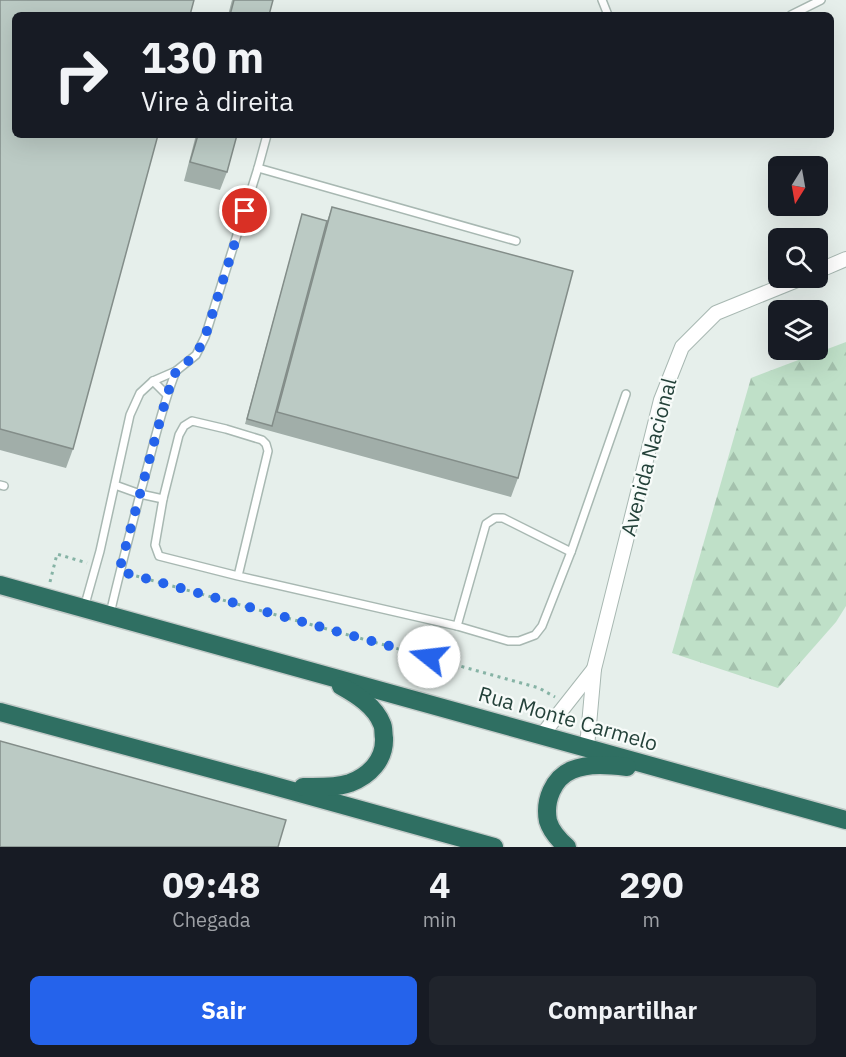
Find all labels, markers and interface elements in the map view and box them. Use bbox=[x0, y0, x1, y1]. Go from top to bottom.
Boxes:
text: 130 m bbox=[141, 30, 264, 85]
icon: right bbox=[42, 36, 120, 114]
text: Vire à direita bbox=[141, 83, 294, 118]
north arrow bbox=[768, 156, 828, 216]
map controls bbox=[768, 156, 828, 360]
pin bbox=[219, 185, 270, 236]
icon: arrive bbox=[228, 194, 261, 227]
button: search bbox=[768, 228, 828, 288]
button: layers bbox=[768, 300, 828, 360]
street label: Avenida Nacional bbox=[613, 374, 683, 539]
position arrow bbox=[397, 625, 461, 689]
street label: Rua Monte Carmelo bbox=[475, 679, 661, 757]
text: 09:48 bbox=[162, 861, 261, 908]
text: 4 bbox=[429, 861, 451, 908]
text: 290 bbox=[619, 861, 684, 908]
text: Chegada bbox=[172, 906, 251, 933]
text: min bbox=[423, 906, 457, 933]
text: m bbox=[643, 906, 660, 933]
button: Sair bbox=[30, 976, 417, 1045]
button: Compartilhar bbox=[429, 976, 816, 1045]

